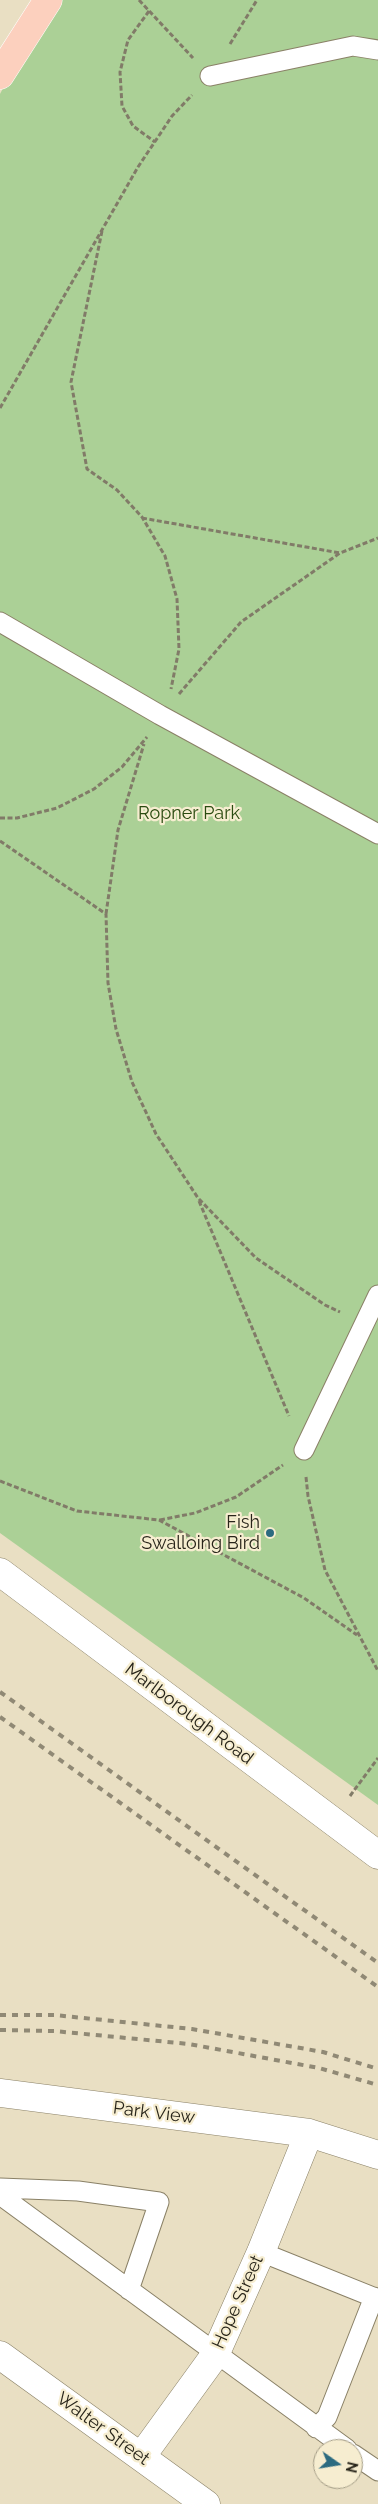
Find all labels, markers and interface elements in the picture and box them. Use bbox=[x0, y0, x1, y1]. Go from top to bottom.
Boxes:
park label: Ropner Park bbox=[138, 803, 240, 825]
place label: Fish Swalloing Bird bbox=[141, 1512, 260, 1555]
marker: Fish Swalloing Bird bbox=[264, 1527, 276, 1539]
street label: Marlborough Road bbox=[120, 1659, 258, 1769]
street label: Park View bbox=[112, 2097, 196, 2129]
street label: Hope Street bbox=[208, 2252, 268, 2352]
street label: Walter Street bbox=[52, 2388, 154, 2470]
north arrow bbox=[313, 2439, 363, 2489]
text: N bbox=[343, 2460, 361, 2474]

